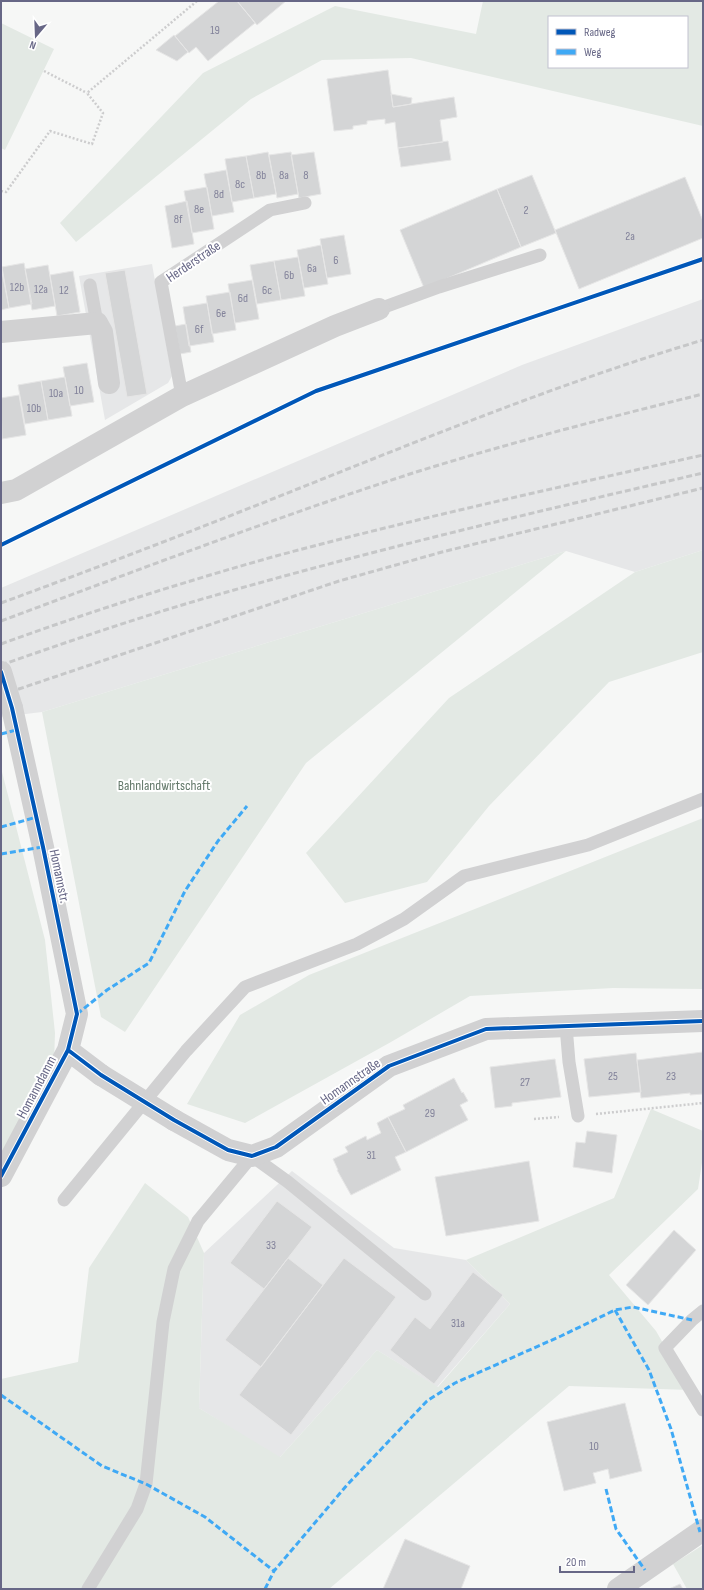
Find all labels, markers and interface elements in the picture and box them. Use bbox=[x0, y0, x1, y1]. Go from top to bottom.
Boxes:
north arrow bbox=[16, 16, 56, 56]
legend bbox=[548, 16, 688, 68]
house number: 19 bbox=[210, 23, 220, 38]
text: Radweg bbox=[584, 25, 616, 40]
text: N bbox=[28, 38, 38, 52]
text: Weg bbox=[584, 45, 601, 60]
house number: 8b bbox=[256, 168, 266, 183]
house number: 8a bbox=[279, 168, 289, 183]
house number: 8 bbox=[303, 168, 309, 183]
house number: 8c bbox=[235, 177, 245, 192]
house number: 8d bbox=[214, 187, 224, 202]
house number: 8e bbox=[194, 202, 204, 217]
house number: 2 bbox=[524, 203, 529, 218]
house number: 8f bbox=[174, 212, 183, 227]
house number: 2a bbox=[625, 229, 635, 244]
street label: Herderstraße bbox=[163, 237, 224, 286]
house number: 6 bbox=[333, 253, 339, 268]
house number: 6a bbox=[307, 261, 317, 276]
house number: 6b bbox=[284, 268, 294, 283]
house number: 12b bbox=[10, 280, 24, 295]
house number: 12a bbox=[34, 282, 48, 297]
house number: 12 bbox=[59, 283, 69, 298]
house number: 6c bbox=[262, 283, 272, 298]
house number: 6d bbox=[238, 291, 248, 306]
house number: 6e bbox=[216, 306, 226, 321]
house number: 6f bbox=[195, 322, 204, 337]
house number: 10 bbox=[74, 383, 84, 398]
house number: 10a bbox=[49, 386, 63, 401]
house number: 10b bbox=[27, 401, 41, 416]
park label: Bahnlandwirtschaft bbox=[118, 777, 210, 794]
street label: Homannstr. bbox=[46, 848, 73, 905]
street label: Homanndamm bbox=[13, 1053, 60, 1121]
street label: Homannstraße bbox=[317, 1055, 384, 1108]
house number: 25 bbox=[608, 1069, 618, 1084]
house number: 23 bbox=[666, 1069, 676, 1084]
house number: 27 bbox=[520, 1075, 530, 1090]
house number: 29 bbox=[425, 1106, 435, 1121]
house number: 31 bbox=[366, 1148, 376, 1163]
house number: 33 bbox=[266, 1238, 276, 1253]
house number: 31a bbox=[451, 1316, 465, 1331]
house number: 10 bbox=[589, 1439, 599, 1454]
scale bar bbox=[560, 1548, 634, 1574]
text: 20 m bbox=[566, 1555, 586, 1570]

